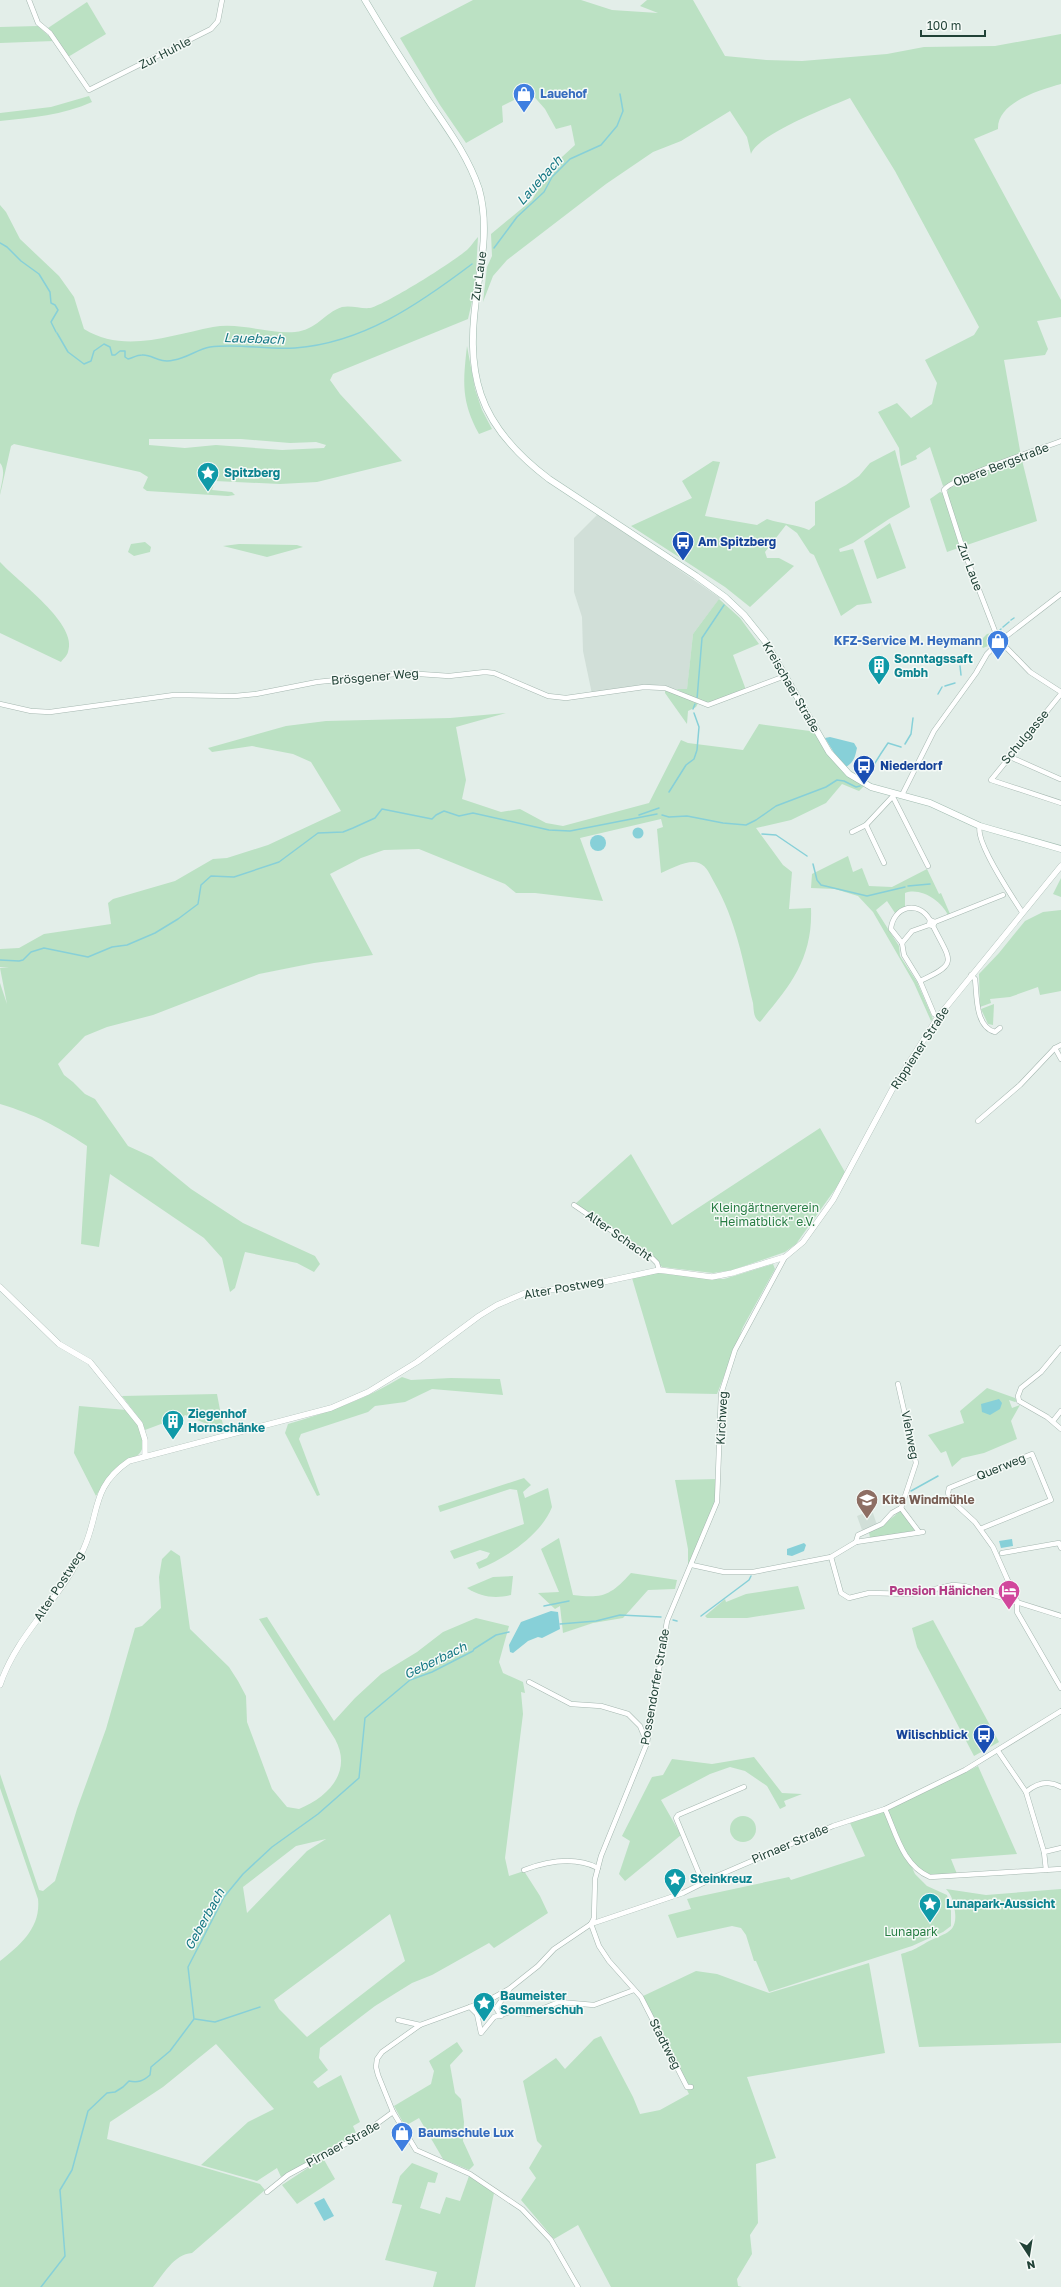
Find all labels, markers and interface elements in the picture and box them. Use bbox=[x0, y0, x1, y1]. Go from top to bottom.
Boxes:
scale bar bbox=[921, 12, 985, 38]
text: 100 m bbox=[927, 18, 961, 33]
street label: Zur Huhle bbox=[136, 33, 193, 72]
shop icon: Lauehof bbox=[511, 81, 537, 114]
place label: Lauehof bbox=[540, 86, 588, 101]
water label: Lauebach bbox=[513, 151, 566, 208]
street label: Zur Laue bbox=[468, 250, 489, 302]
water label: Lauebach bbox=[223, 329, 286, 347]
street label: Obere Bergstraße bbox=[951, 439, 1051, 490]
place icon: Spitzberg bbox=[195, 460, 221, 493]
place label: Spitzberg bbox=[224, 465, 280, 480]
bus stop icon: Am Spitzberg bbox=[670, 529, 696, 562]
place label: Am Spitzberg bbox=[698, 534, 776, 549]
street label: Zur Laue bbox=[955, 541, 986, 593]
shop icon: KFZ-Service M. Heymann bbox=[985, 628, 1011, 661]
place label: KFZ-Service M. Heymann bbox=[834, 633, 982, 648]
street label: Kreischaer Straße bbox=[759, 639, 824, 735]
place label: Sonntagssaft Gmbh bbox=[894, 651, 973, 680]
building icon: Sonntagssaft Gmbh bbox=[866, 653, 892, 686]
street label: Brösgener Weg bbox=[331, 665, 419, 688]
street label: Schulgasse bbox=[998, 706, 1052, 767]
bus stop icon: Niederdorf bbox=[851, 753, 877, 786]
place label: Niederdorf bbox=[880, 758, 943, 773]
street label: Rippiener Straße bbox=[887, 1003, 952, 1092]
park label: Kleingärtnerverein "Heimatblick" e.V. bbox=[711, 1200, 819, 1229]
street label: Alter Schacht bbox=[583, 1207, 656, 1264]
street label: Alter Postweg bbox=[523, 1273, 605, 1302]
street label: Kirchweg bbox=[713, 1391, 730, 1445]
place label: Ziegenhof Hornschänke bbox=[188, 1406, 265, 1435]
building icon: Ziegenhof Hornschänke bbox=[160, 1408, 186, 1441]
street label: Viehweg bbox=[898, 1409, 923, 1461]
street label: Querweg bbox=[974, 1450, 1028, 1483]
school or university icon: Kita Windmühle bbox=[854, 1487, 880, 1520]
place label: Kita Windmühle bbox=[882, 1492, 975, 1507]
street label: Alter Postweg bbox=[30, 1548, 87, 1624]
hotel icon: Pension Hänichen bbox=[996, 1578, 1022, 1611]
place label: Pension Hänichen bbox=[889, 1583, 994, 1598]
street label: Possendorfer Straße bbox=[637, 1628, 672, 1746]
water label: Geberbach bbox=[401, 1638, 470, 1682]
bus stop icon: Wilischblick bbox=[971, 1722, 997, 1755]
place label: Wilischblick bbox=[896, 1727, 968, 1742]
street label: Pirnaer Straße bbox=[749, 1821, 831, 1866]
place icon: Steinkreuz bbox=[662, 1866, 688, 1899]
place label: Steinkreuz bbox=[690, 1871, 752, 1886]
water label: Geberbach bbox=[181, 1885, 228, 1952]
place icon: Lunapark-Aussicht bbox=[917, 1891, 943, 1924]
place label: Lunapark-Aussicht bbox=[946, 1896, 1056, 1911]
park label: Lunapark bbox=[884, 1924, 938, 1939]
place label: Baumeister Sommerschuh bbox=[500, 1988, 583, 2017]
place icon: Baumeister Sommerschuh bbox=[471, 1990, 497, 2023]
street label: Stadtweg bbox=[646, 2016, 685, 2072]
street label: Pirnaer Straße bbox=[303, 2117, 382, 2170]
shop icon: Baumschule Lux bbox=[389, 2120, 415, 2153]
place label: Baumschule Lux bbox=[418, 2125, 514, 2140]
north arrow bbox=[1009, 2235, 1049, 2275]
text: N bbox=[1026, 2258, 1037, 2272]

